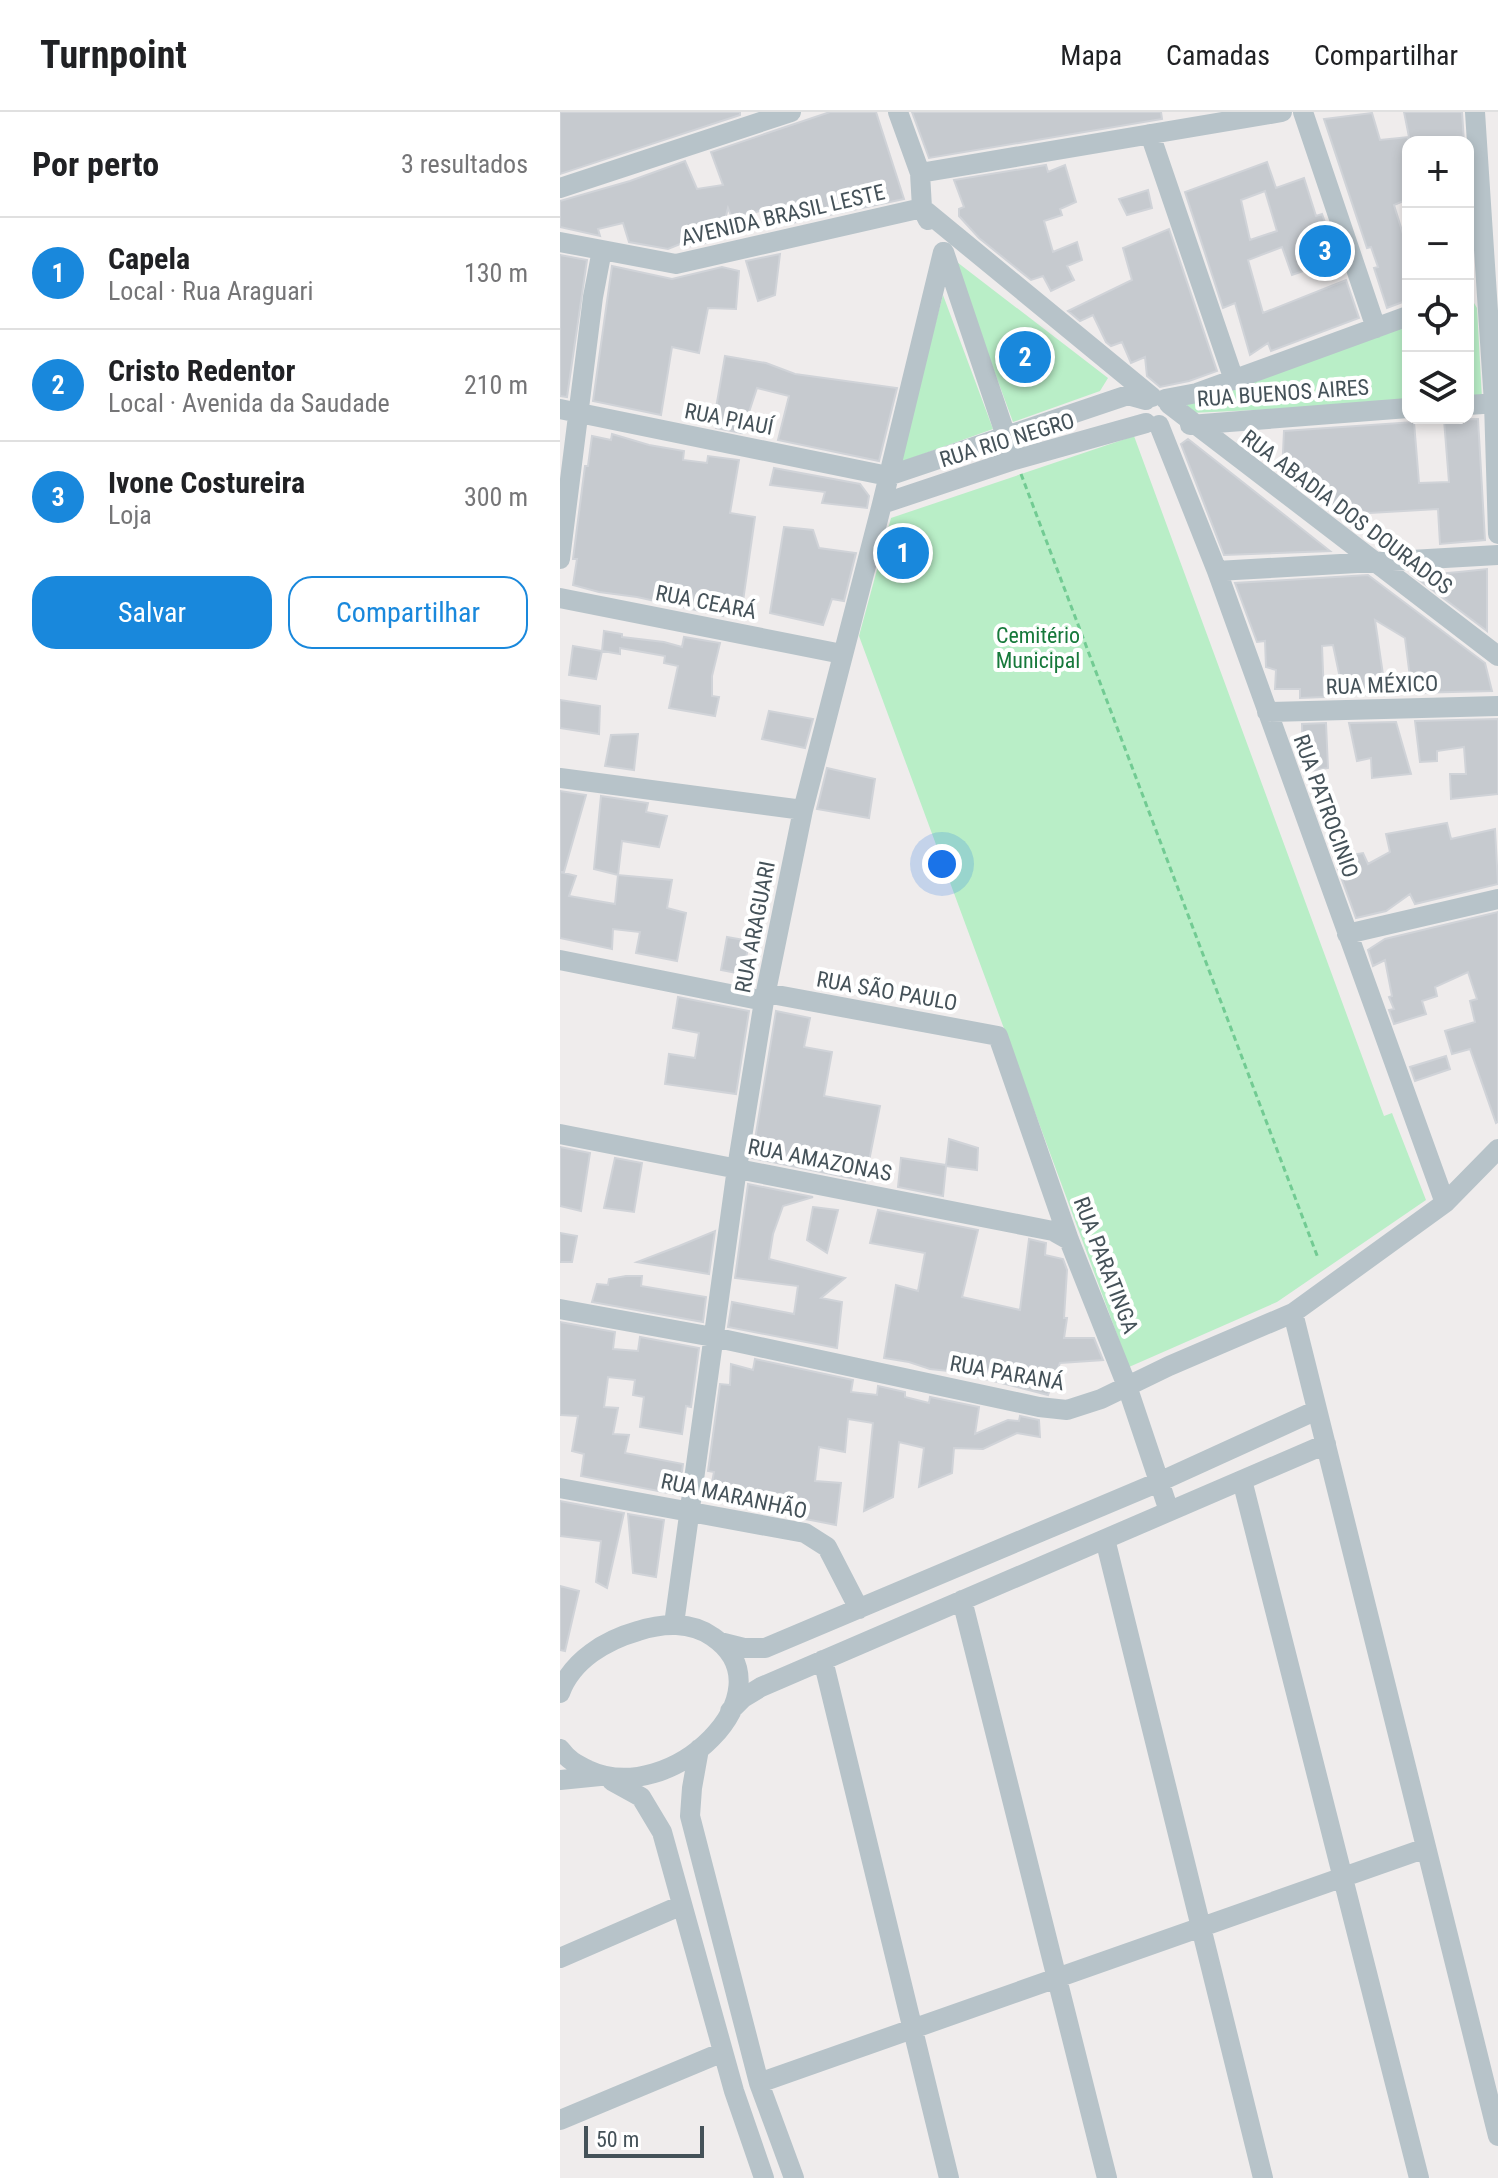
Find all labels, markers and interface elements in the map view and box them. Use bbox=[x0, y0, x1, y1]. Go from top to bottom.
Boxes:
text: Turnpoint bbox=[40, 33, 187, 77]
text: Mapa bbox=[1060, 39, 1122, 72]
text: Camadas bbox=[1166, 39, 1270, 72]
text: Compartilhar bbox=[1314, 39, 1458, 72]
map controls bbox=[1402, 136, 1474, 424]
button: + bbox=[1402, 136, 1474, 208]
text: Por perto bbox=[32, 144, 159, 184]
text: 3 resultados bbox=[401, 149, 528, 179]
street label: AVENIDA BRASIL LESTE bbox=[679, 179, 887, 251]
button: − bbox=[1402, 208, 1474, 280]
pin: 3 bbox=[1299, 221, 1351, 281]
text: Capela bbox=[108, 241, 190, 276]
text: 1 bbox=[51, 258, 65, 288]
text: 130 m bbox=[464, 258, 528, 288]
text: Local · Rua Araguari bbox=[108, 276, 314, 306]
button: locate bbox=[1402, 280, 1474, 352]
pin: 2 bbox=[999, 327, 1051, 387]
button: layers bbox=[1402, 352, 1474, 424]
text: Cristo Redentor bbox=[108, 353, 295, 388]
text: 2 bbox=[51, 370, 65, 400]
text: 210 m bbox=[464, 370, 528, 400]
street label: RUA BUENOS AIRES bbox=[1196, 375, 1370, 411]
text: Local · Avenida da Saudade bbox=[108, 388, 390, 418]
street label: RUA PIAUÍ bbox=[683, 398, 777, 440]
street label: RUA RIO NEGRO bbox=[937, 408, 1077, 472]
street label: RUA ABADIA DOS DOURADOS bbox=[1237, 425, 1457, 599]
text: Ivone Costureira bbox=[108, 465, 305, 500]
text: 3 bbox=[51, 482, 65, 512]
text: 300 m bbox=[464, 482, 528, 512]
text: Loja bbox=[108, 500, 152, 530]
pin: 1 bbox=[877, 523, 929, 583]
button: Salvar bbox=[32, 576, 272, 649]
button: Compartilhar bbox=[288, 576, 528, 649]
street label: RUA CEARÁ bbox=[654, 580, 759, 624]
park label: Cemitério Municipal bbox=[996, 623, 1080, 673]
street label: RUA MÉXICO bbox=[1325, 671, 1439, 699]
street label: RUA PATROCINIO bbox=[1289, 731, 1363, 881]
your location bbox=[922, 844, 962, 884]
street label: RUA ARAGUARI bbox=[730, 859, 780, 995]
street label: RUA SÃO PAULO bbox=[815, 966, 959, 1016]
street label: RUA AMAZONAS bbox=[746, 1134, 894, 1186]
street label: RUA PARATINGA bbox=[1068, 1193, 1144, 1337]
street label: RUA PARANÁ bbox=[948, 1351, 1066, 1395]
street label: RUA MARANHÃO bbox=[659, 1468, 809, 1524]
scale bar bbox=[584, 2122, 704, 2158]
text: 50 m bbox=[596, 2127, 639, 2152]

